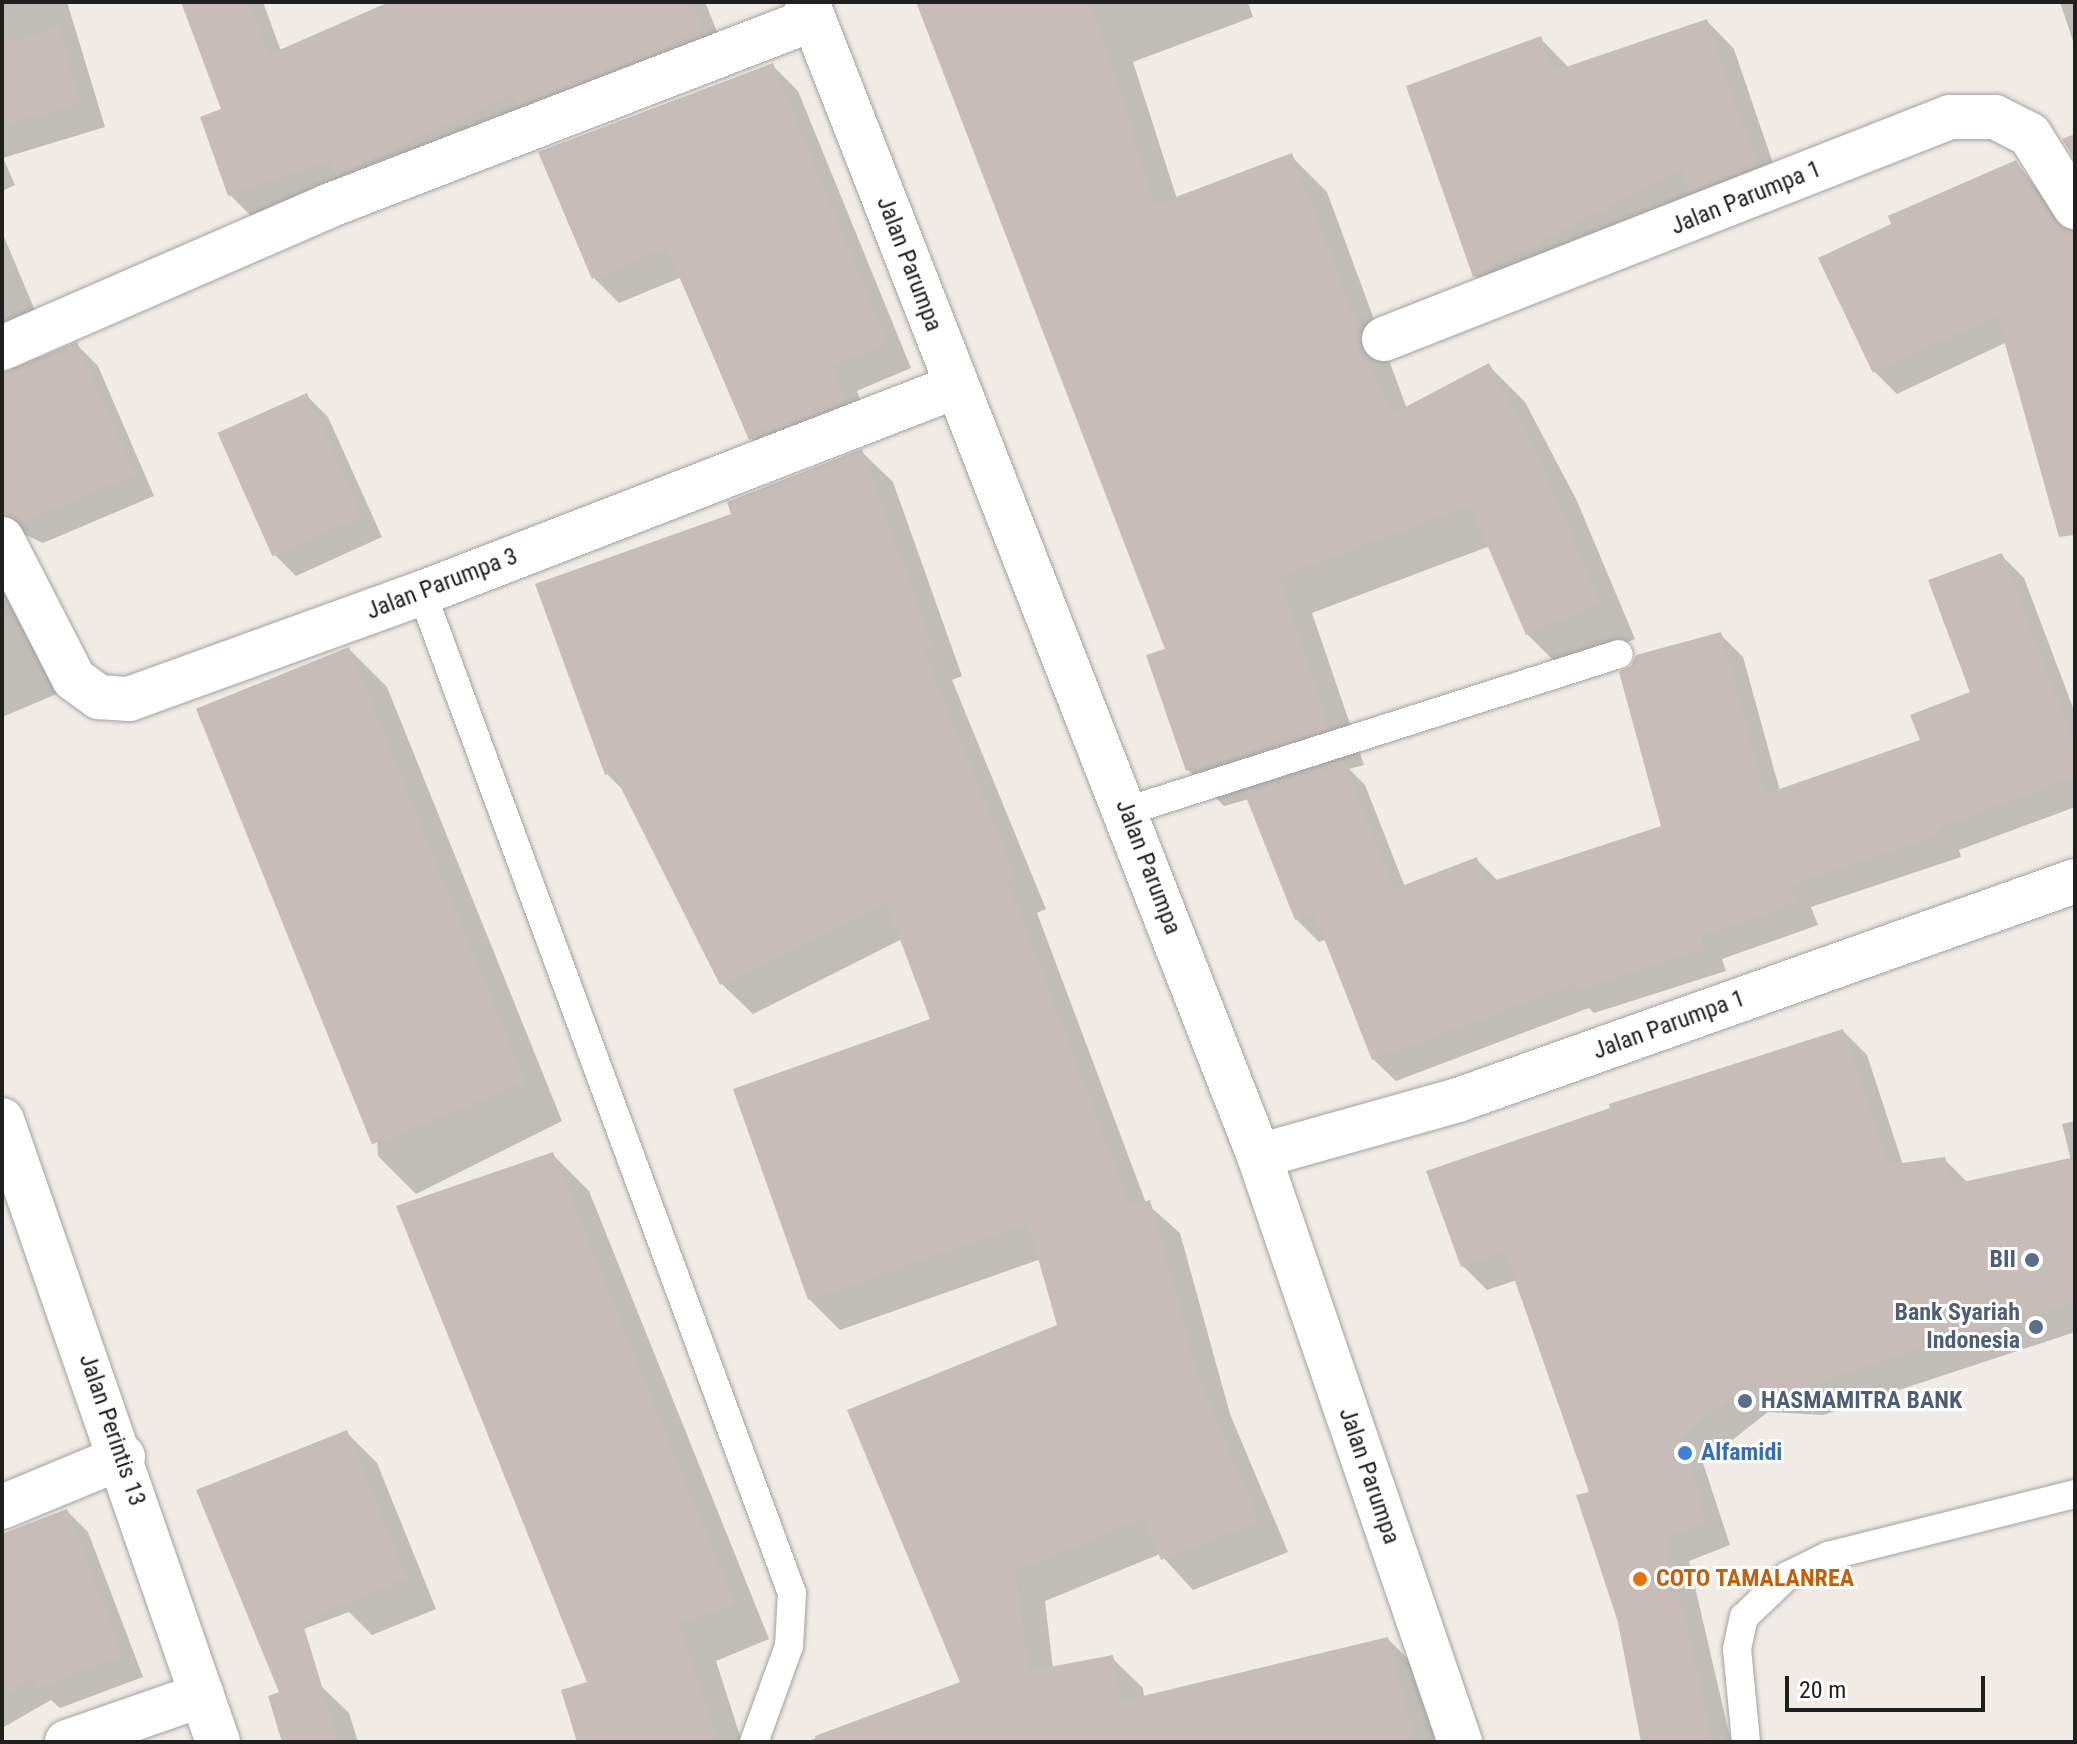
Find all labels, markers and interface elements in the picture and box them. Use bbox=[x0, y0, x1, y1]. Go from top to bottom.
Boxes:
street label: Jalan Parumpa 1 bbox=[1667, 155, 1825, 241]
street label: Jalan Parumpa bbox=[870, 192, 948, 336]
street label: Jalan Parumpa 3 bbox=[362, 542, 522, 626]
street label: Jalan Parumpa bbox=[1109, 795, 1187, 939]
street label: Jalan Parumpa 1 bbox=[1589, 984, 1749, 1066]
place label: BII bbox=[1990, 1246, 2016, 1274]
marker: BII bbox=[2023, 1251, 2041, 1269]
place label: Bank Syariah Indonesia bbox=[1895, 1299, 2020, 1355]
marker: Bank Syariah Indonesia bbox=[2027, 1318, 2045, 1336]
street label: Jalan Perintis 13 bbox=[73, 1350, 151, 1510]
place label: HASMAMITRA BANK bbox=[1761, 1387, 1962, 1415]
marker: HASMAMITRA BANK bbox=[1736, 1392, 1754, 1410]
street label: Jalan Parumpa bbox=[1332, 1404, 1406, 1548]
place label: Alfamidi bbox=[1701, 1439, 1782, 1467]
marker: Alfamidi bbox=[1676, 1444, 1694, 1462]
place label: COTO TAMALANREA bbox=[1656, 1565, 1855, 1593]
marker: COTO TAMALANREA bbox=[1631, 1570, 1649, 1588]
scale bar bbox=[1789, 1660, 1989, 1710]
text: 20 m bbox=[1799, 1676, 1846, 1704]

